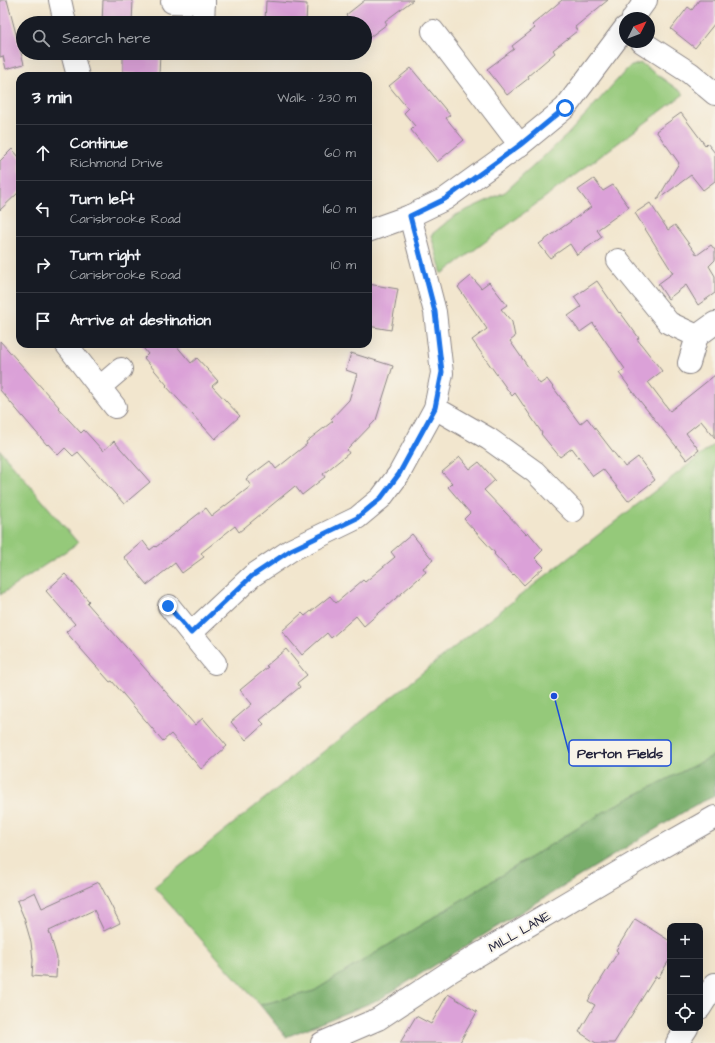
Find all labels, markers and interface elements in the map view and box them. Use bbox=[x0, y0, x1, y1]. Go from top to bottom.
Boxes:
north arrow bbox=[619, 12, 655, 48]
search box bbox=[16, 16, 372, 60]
icon: search bbox=[30, 27, 52, 49]
text: Search here bbox=[62, 28, 151, 49]
text: 3 min bbox=[32, 86, 72, 110]
text: Walk · 230 m bbox=[277, 89, 356, 107]
route start bbox=[556, 99, 574, 117]
text: Continue bbox=[70, 133, 128, 154]
icon: ahead bbox=[32, 142, 54, 164]
text: 60 m bbox=[324, 144, 356, 162]
text: Richmond Drive bbox=[70, 154, 163, 172]
text: Turn left bbox=[70, 189, 134, 210]
icon: left bbox=[32, 198, 54, 220]
text: 160 m bbox=[323, 200, 356, 218]
text: Carisbrooke Road bbox=[70, 210, 181, 228]
text: Turn right bbox=[70, 245, 141, 266]
icon: right bbox=[32, 254, 54, 276]
text: 10 m bbox=[331, 256, 356, 274]
text: Carisbrooke Road bbox=[70, 266, 181, 284]
icon: arrive bbox=[32, 310, 54, 332]
text: Arrive at destination bbox=[70, 310, 211, 331]
route end bbox=[159, 597, 177, 615]
callout: Perton Fields bbox=[569, 740, 671, 766]
text: Perton Fields bbox=[577, 744, 663, 764]
street label: MILL LANE bbox=[485, 907, 554, 957]
map controls bbox=[667, 923, 703, 1031]
button: + bbox=[667, 923, 703, 959]
button: − bbox=[667, 959, 703, 995]
button: locate bbox=[667, 995, 703, 1031]

